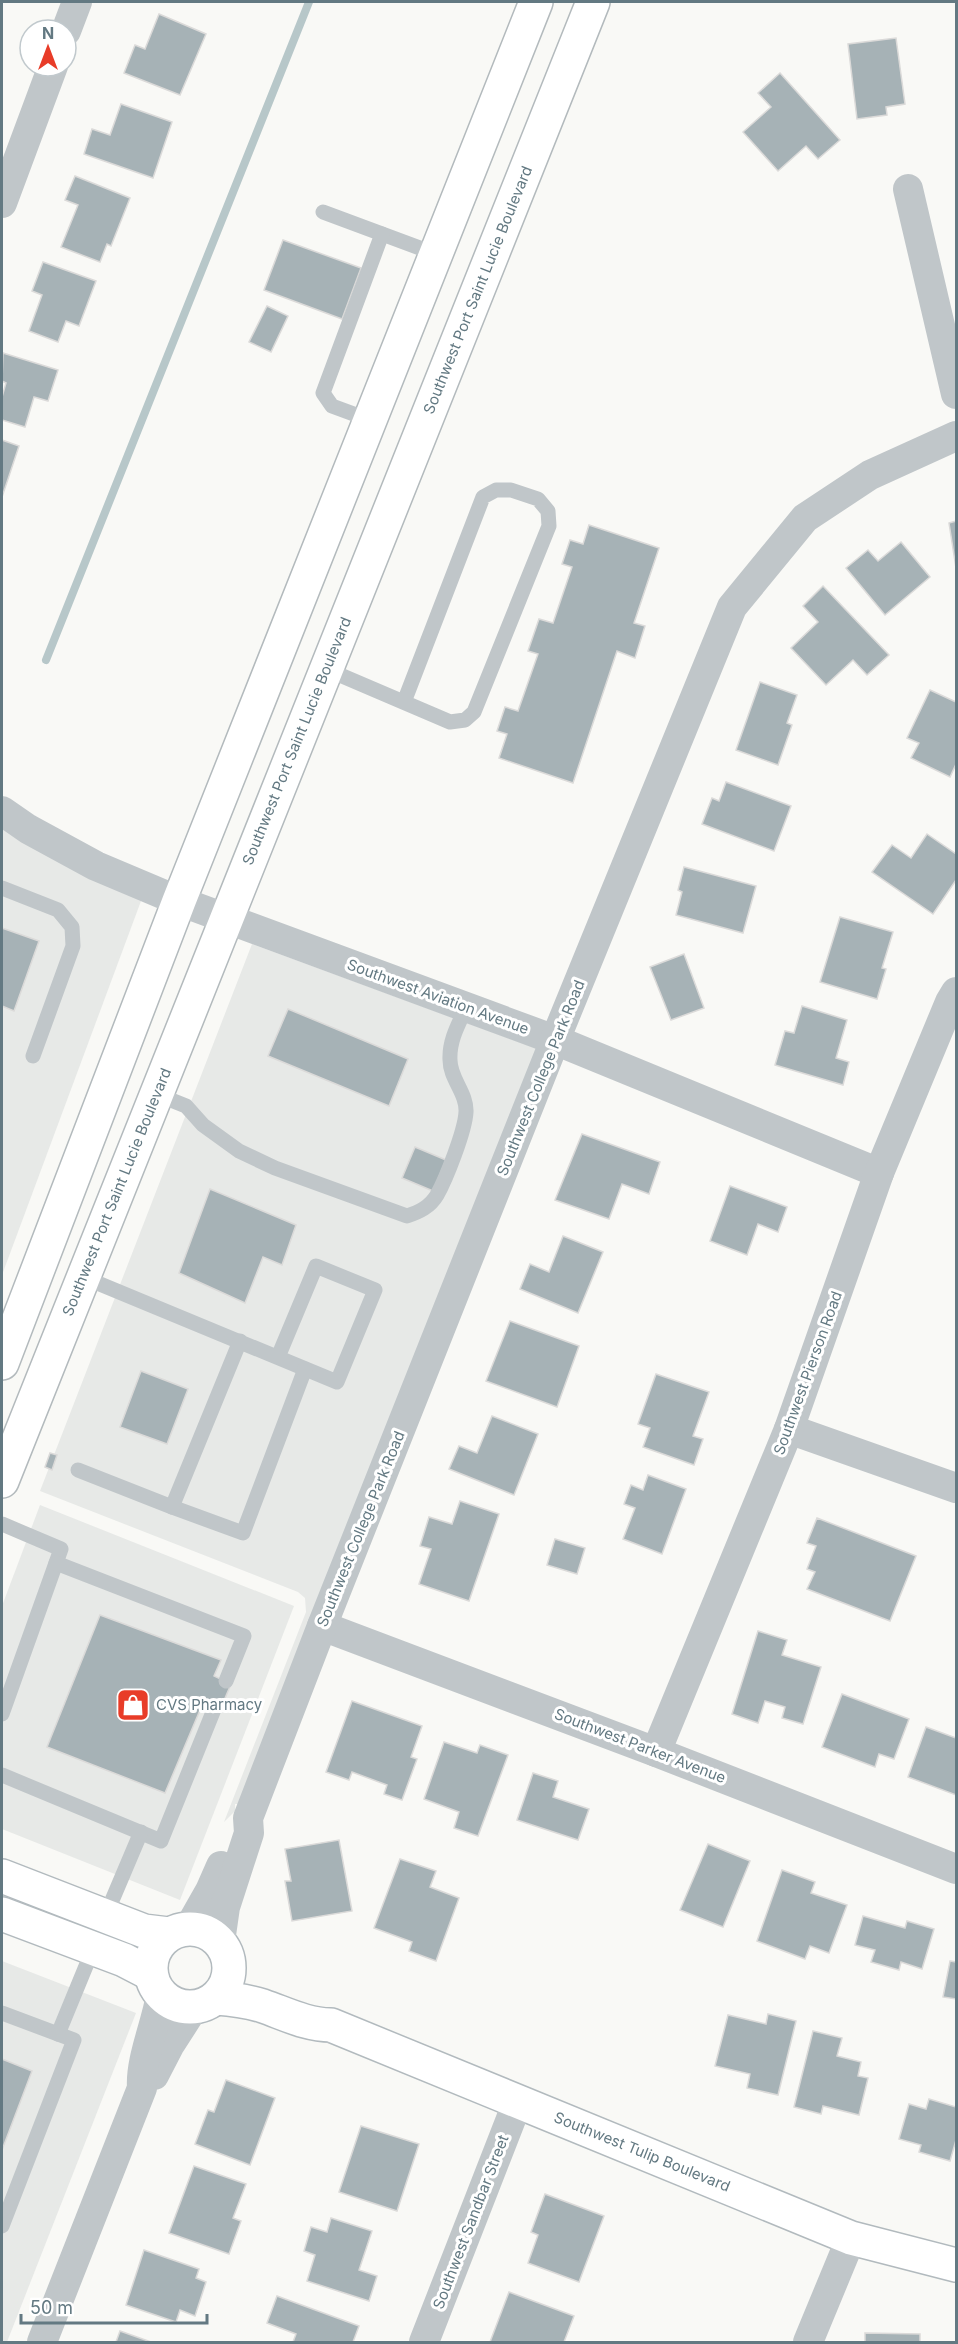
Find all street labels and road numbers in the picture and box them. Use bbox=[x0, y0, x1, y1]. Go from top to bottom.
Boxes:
street label: Southwest Port Saint Lucie Boulevard bbox=[419, 163, 536, 417]
street label: Southwest Port Saint Lucie Boulevard bbox=[238, 614, 355, 868]
street label: Southwest Aviation Avenue bbox=[345, 955, 532, 1038]
street label: Southwest College Park Road bbox=[492, 977, 589, 1179]
street label: Southwest Port Saint Lucie Boulevard bbox=[58, 1065, 175, 1319]
street label: Southwest Pierson Road bbox=[769, 1288, 846, 1457]
street label: Southwest College Park Road bbox=[312, 1428, 409, 1630]
street label: Southwest Parker Avenue bbox=[552, 1704, 729, 1787]
street label: Southwest Tulip Boulevard bbox=[551, 2107, 733, 2196]
street label: Southwest Sandbar Street bbox=[428, 2132, 513, 2312]

